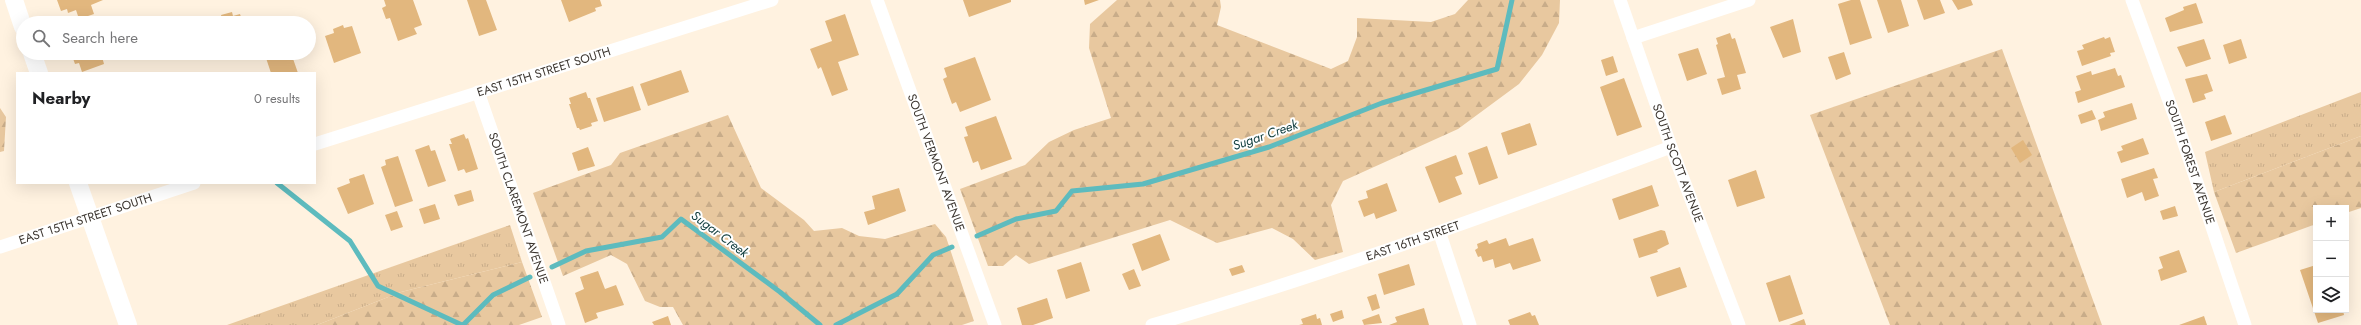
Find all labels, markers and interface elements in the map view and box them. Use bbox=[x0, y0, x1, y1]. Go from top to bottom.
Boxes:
search box bbox=[16, 16, 316, 60]
icon: search bbox=[30, 27, 52, 49]
text: Search here bbox=[62, 27, 138, 49]
street label: EAST 15TH STREET SOUTH bbox=[475, 42, 613, 101]
text: Nearby bbox=[32, 86, 90, 110]
text: 0 results bbox=[254, 89, 300, 108]
street label: SOUTH VERMONT AVENUE bbox=[903, 91, 969, 234]
street label: SOUTH FOREST AVENUE bbox=[2160, 97, 2219, 227]
street label: SOUTH SCOTT AVENUE bbox=[1648, 101, 1708, 225]
water label: Sugar Creek bbox=[1230, 115, 1300, 155]
street label: SOUTH CLAREMONT AVENUE bbox=[484, 130, 553, 286]
street label: EAST 15TH STREET SOUTH bbox=[16, 188, 154, 249]
map controls bbox=[2313, 205, 2349, 313]
button: + bbox=[2313, 205, 2349, 241]
water label: Sugar Creek bbox=[687, 206, 753, 262]
street label: EAST 16TH STREET bbox=[1363, 216, 1462, 266]
button: − bbox=[2313, 241, 2349, 277]
button: layers bbox=[2313, 277, 2349, 313]

